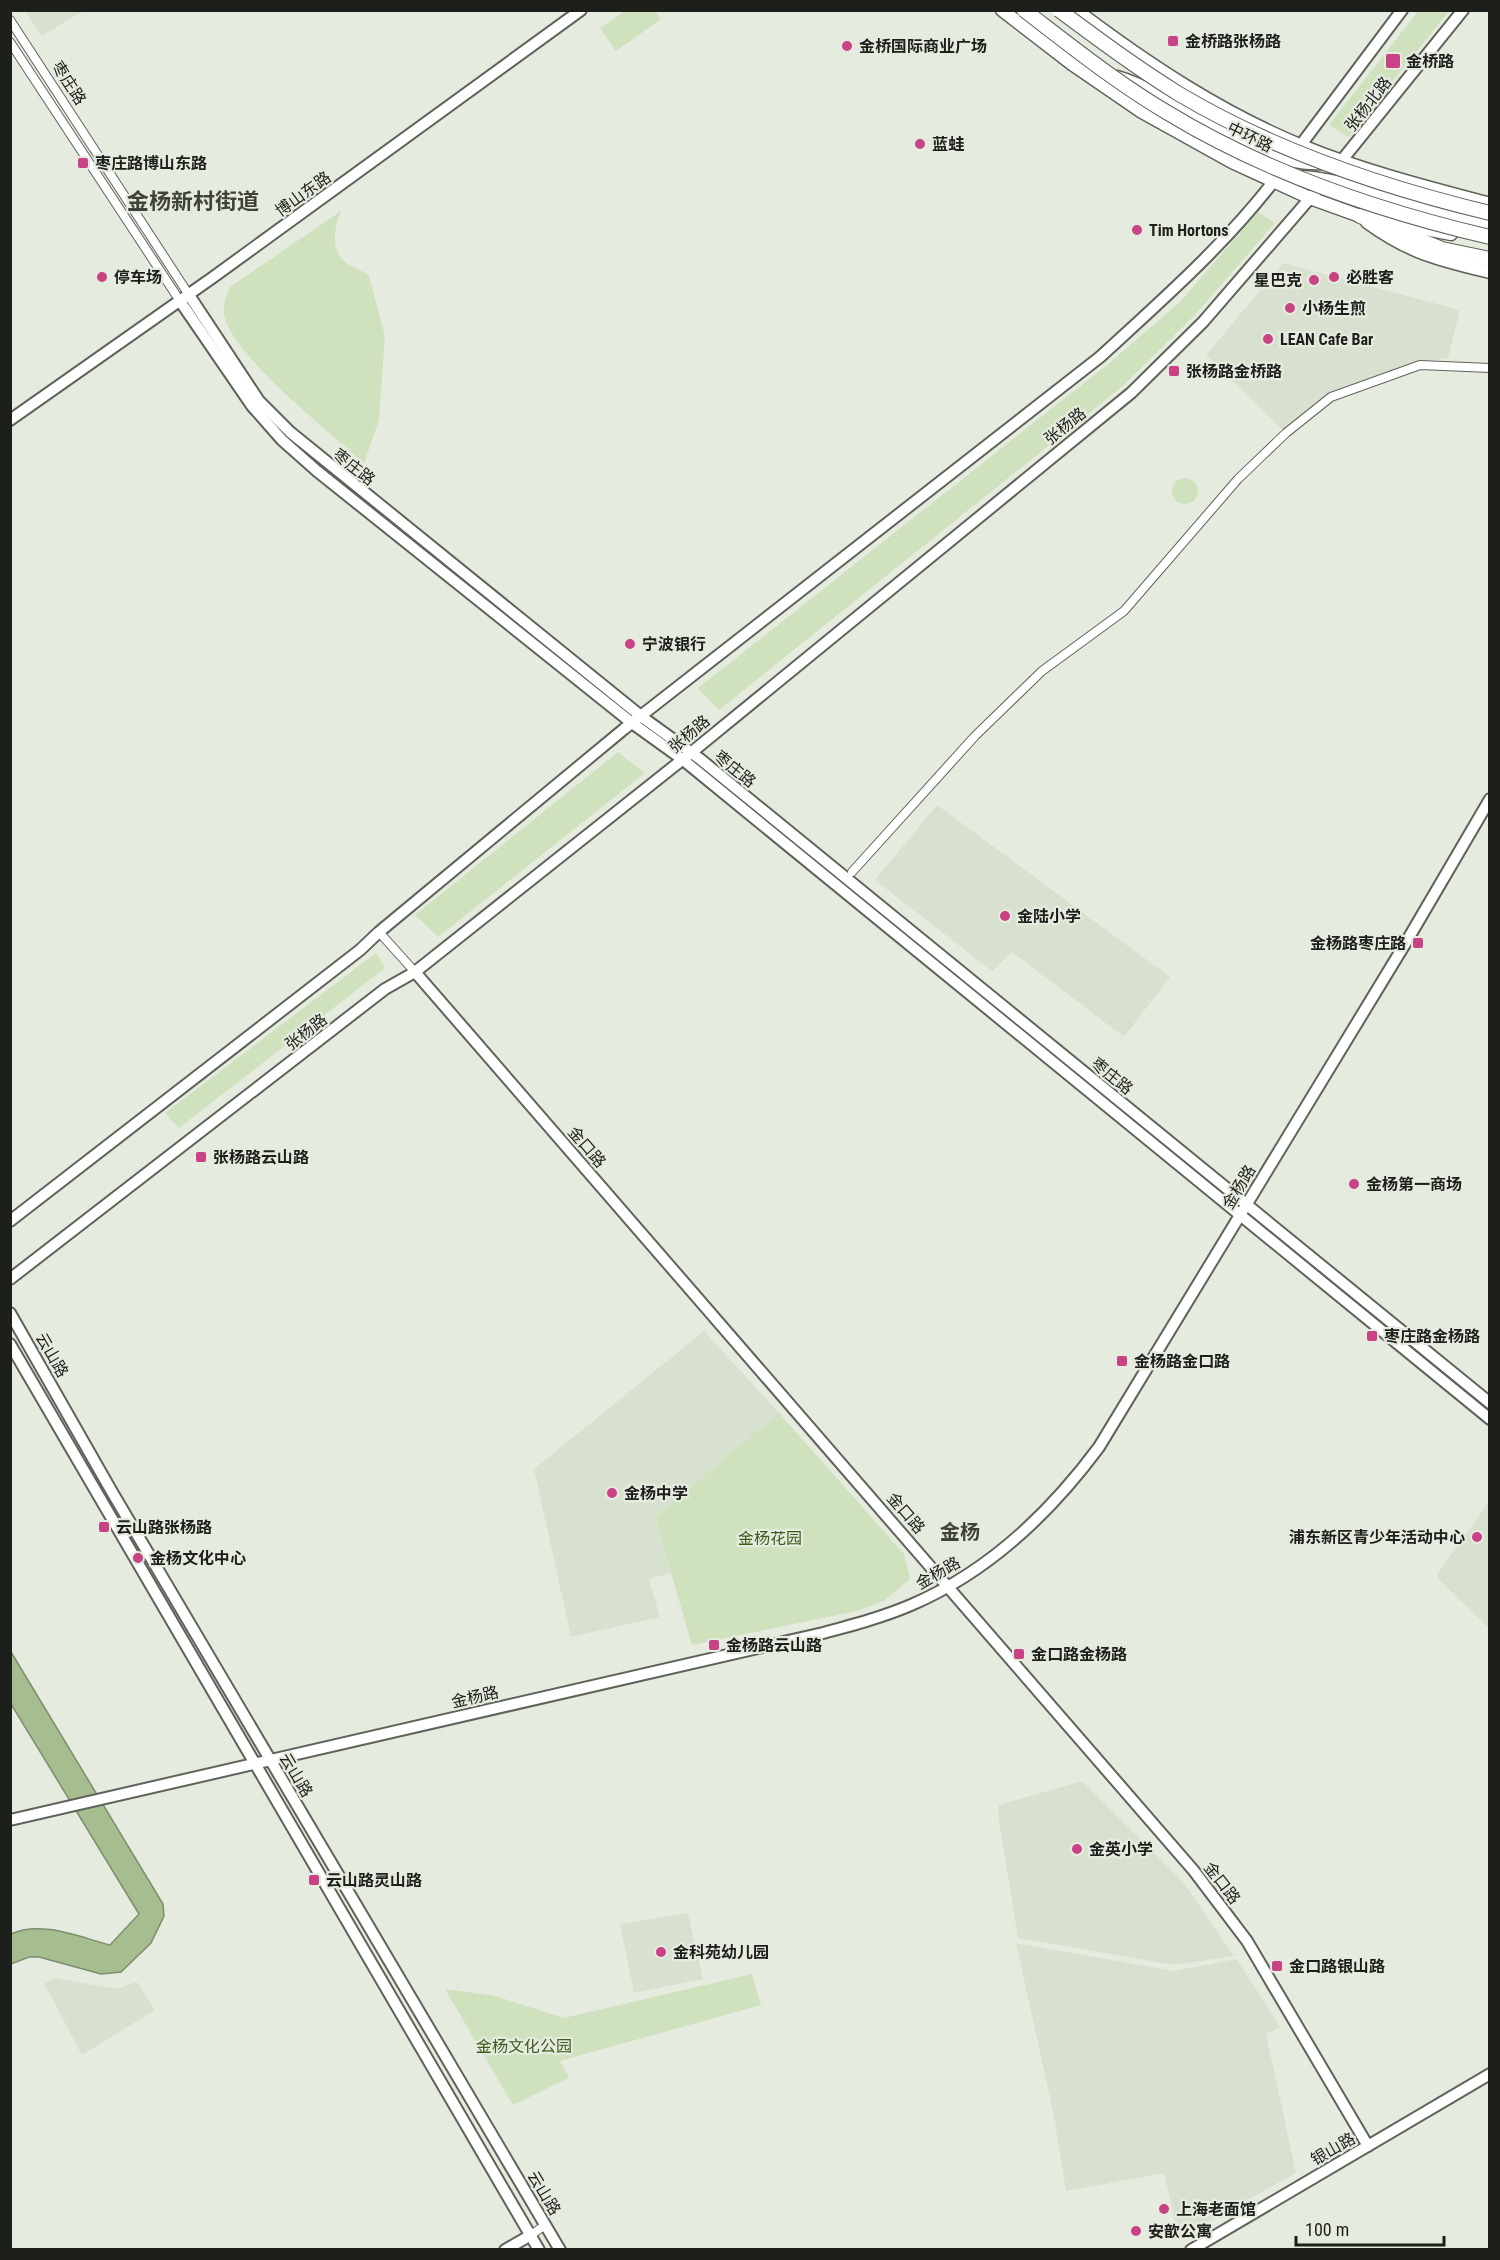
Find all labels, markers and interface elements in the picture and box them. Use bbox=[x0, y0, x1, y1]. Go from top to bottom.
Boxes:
place label: 金桥路张杨路 bbox=[1185, 32, 1281, 51]
marker: 金桥路张杨路 bbox=[1166, 34, 1180, 48]
place label: 金桥国际商业广场 bbox=[859, 37, 987, 56]
marker: 金桥国际商业广场 bbox=[840, 39, 854, 53]
marker: 金桥路 bbox=[1384, 52, 1402, 70]
place label: 金桥路 bbox=[1406, 52, 1454, 71]
street label: 枣庄路 bbox=[48, 58, 90, 108]
street label: 张杨北路 bbox=[1341, 73, 1395, 135]
street label: 中环路 bbox=[1224, 118, 1276, 156]
place label: 蓝蛙 bbox=[932, 135, 964, 154]
marker: 蓝蛙 bbox=[913, 137, 927, 151]
place label: 枣庄路博山东路 bbox=[95, 154, 207, 173]
marker: 枣庄路博山东路 bbox=[76, 156, 90, 170]
street label: 博山东路 bbox=[272, 168, 334, 220]
district label: 金杨新村街道 bbox=[127, 189, 259, 214]
place label: Tim Hortons bbox=[1149, 221, 1229, 240]
marker: Tim Hortons bbox=[1130, 223, 1144, 237]
place label: 停车场 bbox=[114, 268, 162, 287]
place label: 必胜客 bbox=[1346, 268, 1394, 287]
marker: 停车场 bbox=[95, 270, 109, 284]
marker: 必胜客 bbox=[1327, 270, 1341, 284]
place label: 星巴克 bbox=[1254, 271, 1302, 290]
marker: 星巴克 bbox=[1307, 273, 1321, 287]
place label: 小杨生煎 bbox=[1302, 299, 1366, 318]
marker: 小杨生煎 bbox=[1283, 301, 1297, 315]
place label: LEAN Cafe Bar bbox=[1280, 330, 1373, 349]
marker: LEAN Cafe Bar bbox=[1261, 332, 1275, 346]
place label: 张杨路金桥路 bbox=[1186, 362, 1282, 381]
marker: 张杨路金桥路 bbox=[1167, 364, 1181, 378]
street label: 张杨路 bbox=[1040, 404, 1090, 448]
street label: 枣庄路 bbox=[329, 445, 379, 489]
place label: 宁波银行 bbox=[642, 635, 706, 654]
marker: 宁波银行 bbox=[623, 637, 637, 651]
street label: 张杨路 bbox=[665, 711, 713, 757]
street label: 枣庄路 bbox=[710, 747, 760, 791]
place label: 金陆小学 bbox=[1017, 907, 1081, 926]
marker: 金陆小学 bbox=[998, 909, 1012, 923]
place label: 金杨路枣庄路 bbox=[1310, 934, 1406, 953]
marker: 金杨路枣庄路 bbox=[1411, 936, 1425, 950]
street label: 张杨路 bbox=[281, 1010, 331, 1054]
street label: 枣庄路 bbox=[1087, 1054, 1137, 1098]
street label: 金口路 bbox=[564, 1123, 610, 1171]
place label: 张杨路云山路 bbox=[213, 1148, 309, 1167]
marker: 张杨路云山路 bbox=[194, 1150, 208, 1164]
street label: 金杨路 bbox=[1218, 1162, 1260, 1212]
place label: 金杨第一商场 bbox=[1366, 1175, 1462, 1194]
marker: 金杨第一商场 bbox=[1347, 1177, 1361, 1191]
place label: 枣庄路金杨路 bbox=[1384, 1327, 1480, 1346]
street label: 云山路 bbox=[32, 1329, 72, 1381]
marker: 枣庄路金杨路 bbox=[1365, 1329, 1379, 1343]
place label: 金杨路金口路 bbox=[1134, 1352, 1230, 1371]
marker: 金杨路金口路 bbox=[1115, 1354, 1129, 1368]
place label: 金杨中学 bbox=[624, 1484, 688, 1503]
marker: 金杨中学 bbox=[605, 1486, 619, 1500]
street label: 金口路 bbox=[883, 1489, 929, 1537]
place label: 云山路张杨路 bbox=[116, 1518, 212, 1537]
marker: 云山路张杨路 bbox=[97, 1520, 111, 1534]
district label: 金杨 bbox=[940, 1520, 980, 1544]
place label: 浦东新区青少年活动中心 bbox=[1289, 1528, 1465, 1547]
park label: 金杨花园 bbox=[738, 1529, 802, 1548]
marker: 浦东新区青少年活动中心 bbox=[1470, 1530, 1484, 1544]
place label: 金杨文化中心 bbox=[150, 1549, 246, 1568]
marker: 金杨文化中心 bbox=[131, 1551, 145, 1565]
street label: 金杨路 bbox=[912, 1553, 964, 1593]
place label: 金杨路云山路 bbox=[726, 1636, 822, 1655]
marker: 金杨路云山路 bbox=[707, 1638, 721, 1652]
place label: 金口路金杨路 bbox=[1031, 1645, 1127, 1664]
marker: 金口路金杨路 bbox=[1012, 1647, 1026, 1661]
street label: 金杨路 bbox=[449, 1682, 501, 1712]
street label: 云山路 bbox=[275, 1750, 317, 1800]
place label: 金英小学 bbox=[1089, 1840, 1153, 1859]
marker: 金英小学 bbox=[1070, 1842, 1084, 1856]
street label: 金口路 bbox=[1200, 1858, 1244, 1908]
place label: 云山路灵山路 bbox=[326, 1871, 422, 1890]
marker: 云山路灵山路 bbox=[307, 1873, 321, 1887]
place label: 金科苑幼儿园 bbox=[673, 1943, 769, 1962]
marker: 金科苑幼儿园 bbox=[654, 1945, 668, 1959]
place label: 金口路银山路 bbox=[1289, 1957, 1385, 1976]
marker: 金口路银山路 bbox=[1270, 1959, 1284, 1973]
park label: 金杨文化公园 bbox=[476, 2037, 572, 2056]
street label: 银山路 bbox=[1307, 2129, 1359, 2169]
street label: 云山路 bbox=[523, 2168, 565, 2218]
place label: 上海老面馆 bbox=[1176, 2200, 1256, 2219]
marker: 上海老面馆 bbox=[1157, 2202, 1171, 2216]
scale bar bbox=[1296, 2209, 1444, 2247]
text: 100 m bbox=[1305, 2219, 1349, 2240]
place label: 安歆公寓 bbox=[1148, 2222, 1212, 2241]
marker: 安歆公寓 bbox=[1129, 2224, 1143, 2238]

